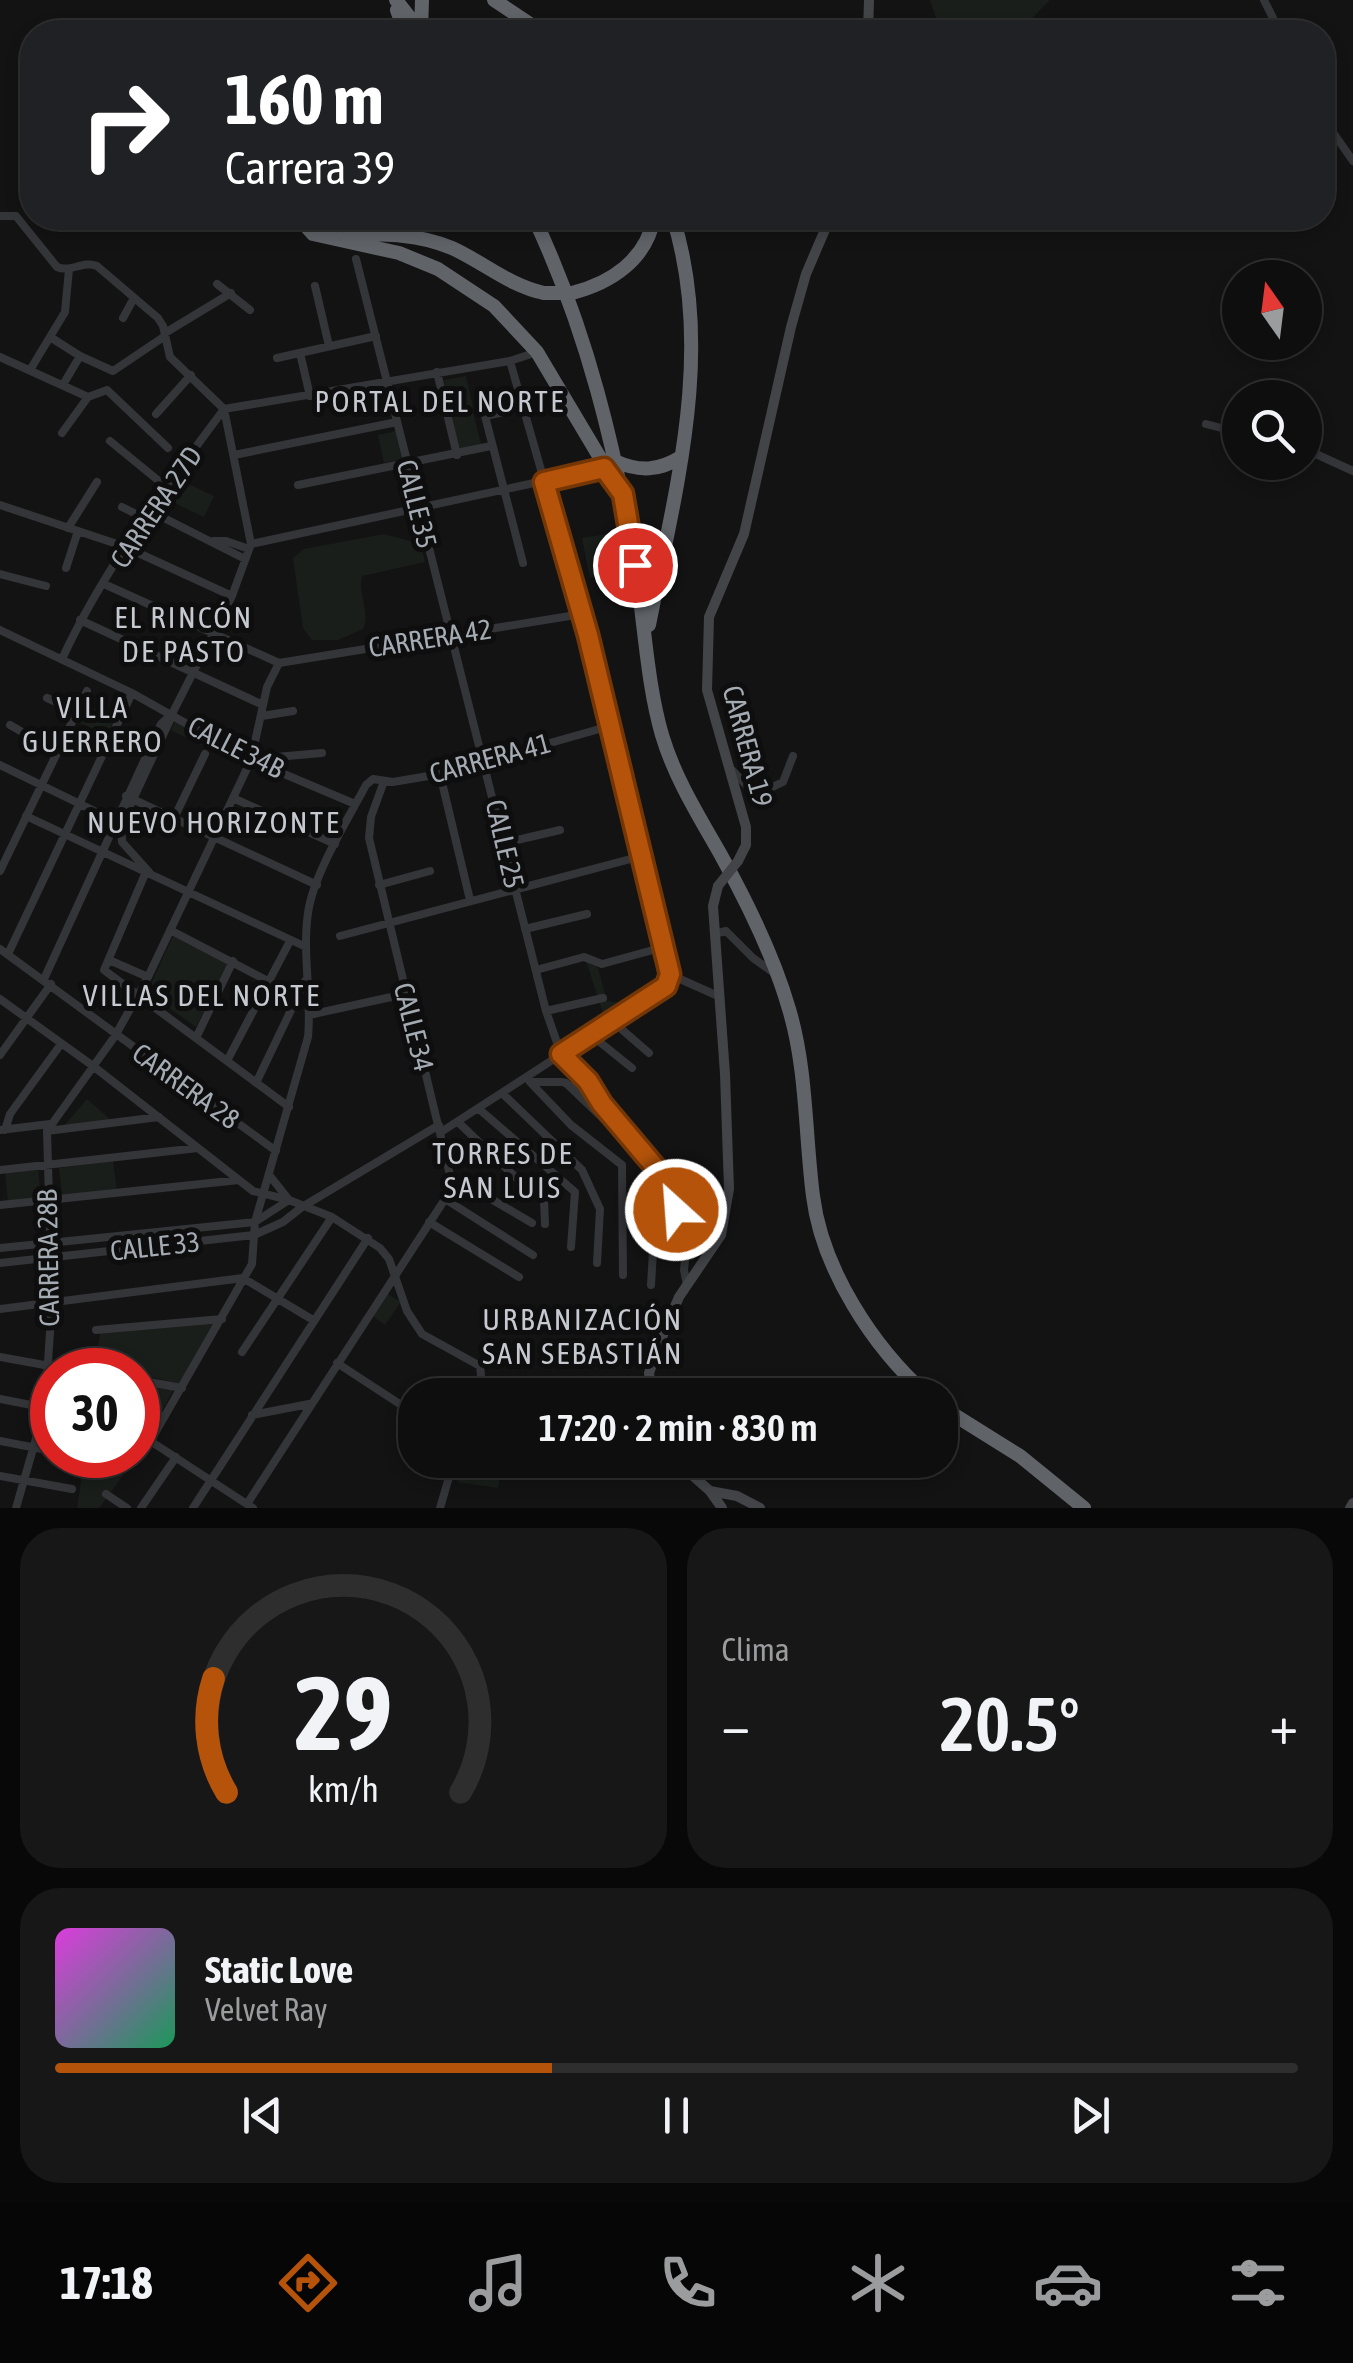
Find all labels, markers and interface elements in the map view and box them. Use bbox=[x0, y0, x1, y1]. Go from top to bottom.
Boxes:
text: 160 m bbox=[225, 59, 384, 139]
icon: right bbox=[60, 60, 190, 190]
text: Carrera 39 bbox=[225, 142, 395, 194]
north arrow bbox=[1222, 260, 1322, 360]
map controls bbox=[1222, 260, 1322, 480]
button: search bbox=[1222, 380, 1322, 480]
district label: PORTAL DEL NORTE bbox=[314, 384, 566, 418]
street label: CARRERA 27D bbox=[104, 440, 208, 574]
street label: CALLE 35 bbox=[391, 456, 443, 552]
pin bbox=[593, 523, 678, 608]
icon: arrive bbox=[608, 538, 663, 593]
district label: EL RINCÓN DE PASTO bbox=[114, 600, 254, 668]
street label: CARRERA 42 bbox=[366, 612, 494, 664]
street label: CARRERA 19 bbox=[716, 682, 780, 810]
district label: VILLA GUERRERO bbox=[22, 690, 164, 758]
street label: CALLE 34B bbox=[183, 709, 289, 785]
street label: CARRERA 41 bbox=[426, 726, 554, 790]
street label: CALLE 25 bbox=[479, 797, 531, 891]
district label: NUEVO HORIZONTE bbox=[87, 805, 341, 839]
district label: VILLAS DEL NORTE bbox=[83, 978, 321, 1012]
street label: CALLE 34 bbox=[388, 979, 440, 1075]
street label: CARRERA 28 bbox=[126, 1037, 246, 1135]
district label: TORRES DE SAN LUIS bbox=[432, 1136, 574, 1204]
position arrow bbox=[624, 1158, 728, 1262]
street label: CARRERA 28B bbox=[31, 1189, 65, 1327]
street label: CALLE 33 bbox=[109, 1225, 201, 1267]
district label: URBANIZACIÓN SAN SEBASTIÁN bbox=[482, 1302, 684, 1370]
speed limit sign: 30 bbox=[30, 1348, 160, 1478]
text: 17:20 · 2 min · 830 m bbox=[538, 1406, 818, 1449]
text: Clima bbox=[722, 1631, 790, 1668]
text: 29 bbox=[294, 1653, 392, 1772]
text: 20.5° bbox=[940, 1681, 1080, 1767]
text: − bbox=[722, 1693, 750, 1756]
text: + bbox=[1269, 1693, 1298, 1756]
text: km/h bbox=[308, 1769, 379, 1810]
text: Static Love bbox=[205, 1948, 353, 1991]
text: Velvet Ray bbox=[205, 1991, 327, 2028]
icon: previous bbox=[235, 2088, 290, 2143]
icon: pause bbox=[649, 2088, 704, 2143]
icon: next bbox=[1063, 2088, 1118, 2143]
icon: directions bbox=[273, 2248, 343, 2318]
icon: music bbox=[463, 2248, 533, 2318]
icon: phone bbox=[653, 2248, 723, 2318]
icon: climate bbox=[843, 2248, 913, 2318]
icon: car bbox=[1033, 2248, 1103, 2318]
icon: filters bbox=[1223, 2248, 1293, 2318]
text: 17:18 bbox=[60, 2257, 153, 2309]

